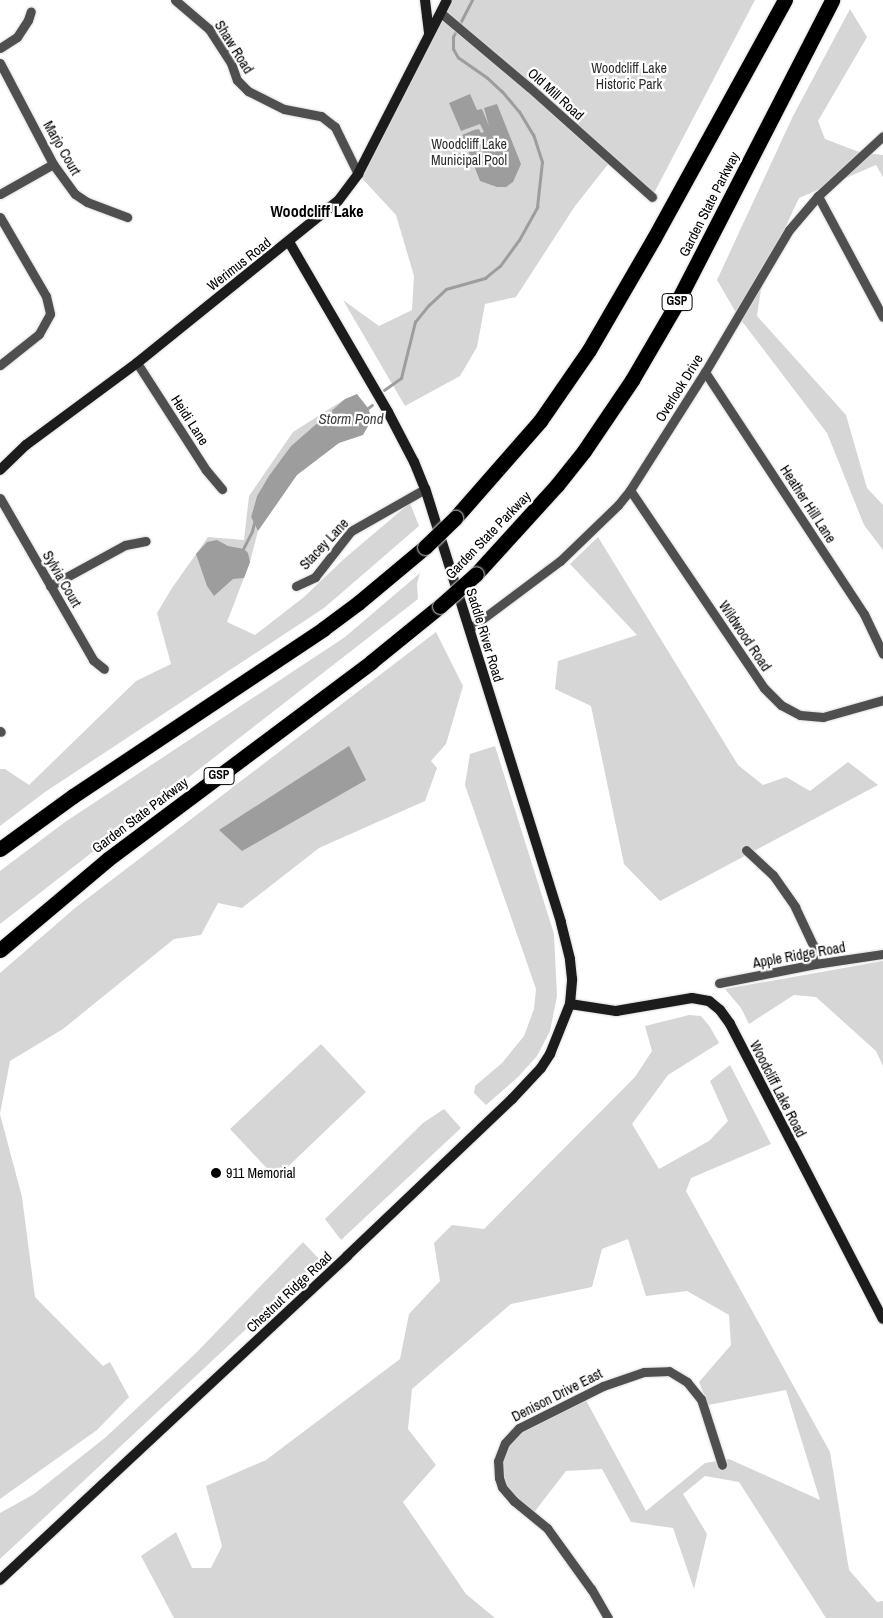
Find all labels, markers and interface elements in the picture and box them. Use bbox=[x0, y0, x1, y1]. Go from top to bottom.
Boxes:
street label: Shaw Road bbox=[211, 17, 257, 77]
park label: Woodcliff Lake Historic Park bbox=[591, 60, 667, 92]
street label: Old Mill Road bbox=[525, 64, 587, 124]
street label: Marjo Court bbox=[40, 118, 84, 178]
park label: Woodcliff Lake Municipal Pool bbox=[431, 136, 507, 168]
street label: Garden State Parkway bbox=[675, 149, 743, 259]
district label: Woodcliff Lake bbox=[270, 201, 364, 221]
street label: Werimus Road bbox=[204, 234, 274, 294]
road number: GSP bbox=[661, 292, 693, 312]
street label: Overlook Drive bbox=[652, 351, 706, 425]
street label: Heidi Lane bbox=[168, 392, 212, 448]
water label: Storm Pond bbox=[319, 410, 383, 428]
street label: Heather Hill Lane bbox=[777, 462, 839, 546]
street label: Garden State Parkway bbox=[442, 488, 534, 582]
street label: Stacey Lane bbox=[296, 515, 352, 573]
street label: Sylvia Court bbox=[39, 548, 85, 610]
street label: Saddle River Road bbox=[463, 586, 507, 684]
street label: Wildwood Road bbox=[715, 598, 775, 674]
road number: GSP bbox=[203, 766, 235, 786]
street label: Garden State Parkway bbox=[89, 774, 191, 856]
street label: Apple Ridge Road bbox=[751, 939, 847, 971]
street label: Woodcliff Lake Road bbox=[746, 1038, 810, 1140]
place label: 911 Memorial bbox=[226, 1165, 295, 1181]
marker: 911 Memorial bbox=[210, 1167, 222, 1179]
street label: Chestnut Ridge Road bbox=[243, 1248, 335, 1336]
street label: Denison Drive East bbox=[509, 1365, 605, 1425]

